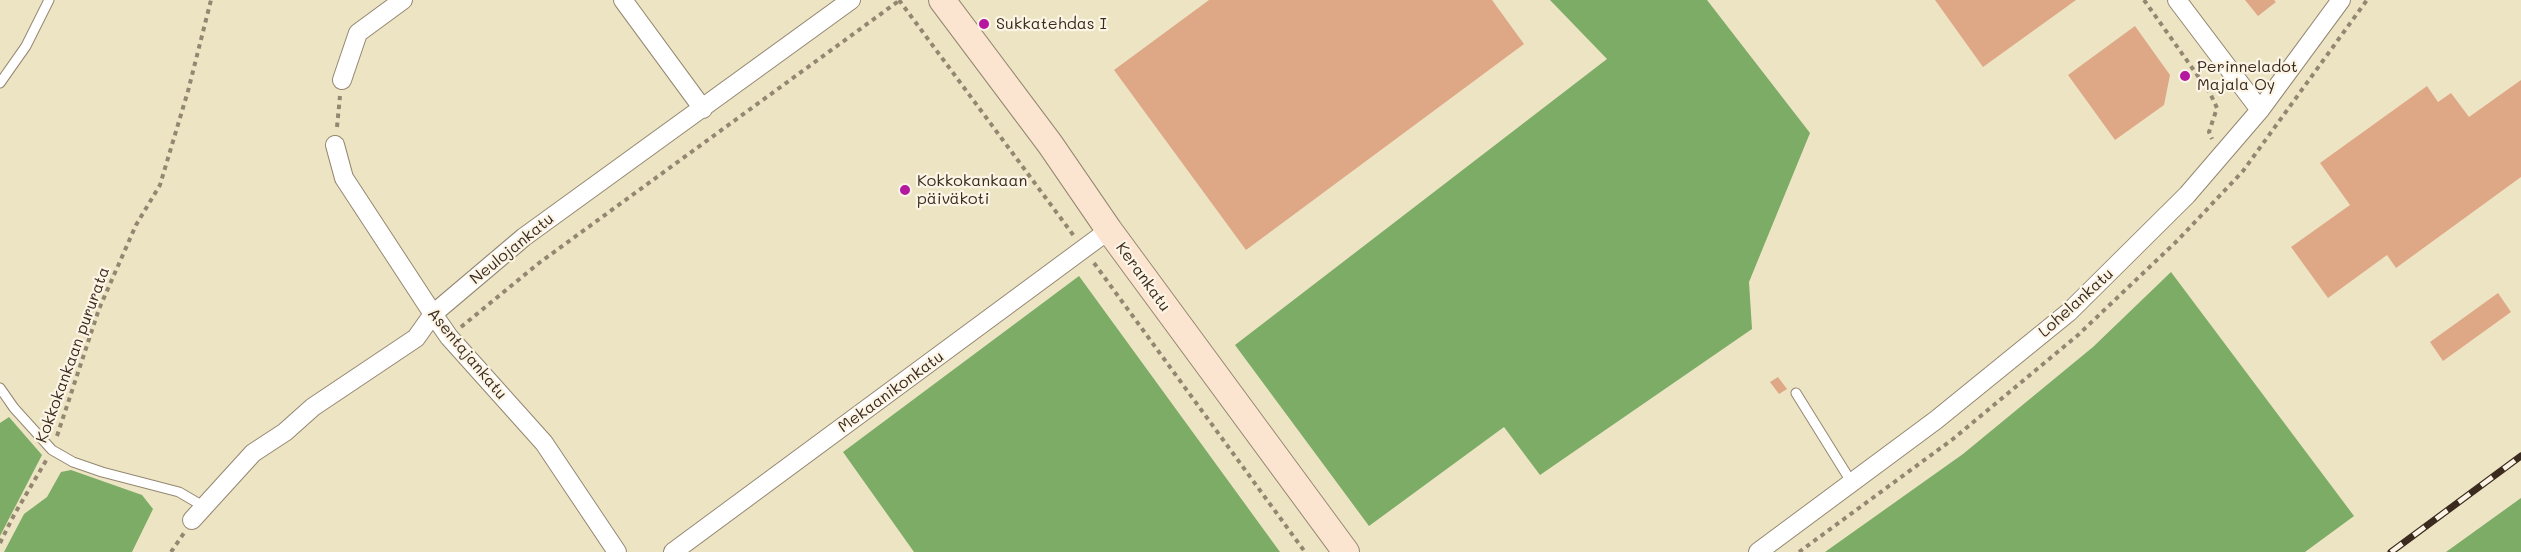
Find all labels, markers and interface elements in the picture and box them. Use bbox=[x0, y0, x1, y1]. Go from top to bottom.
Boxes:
place label: Sukkatehdas I bbox=[996, 14, 1107, 34]
marker: Sukkatehdas I bbox=[977, 17, 991, 31]
place label: Perinneladot Majala Oy bbox=[2197, 57, 2298, 95]
marker: Perinneladot Majala Oy bbox=[2178, 69, 2192, 83]
place label: Kokkokankaan päiväkoti bbox=[917, 171, 1027, 209]
marker: Kokkokankaan päiväkoti bbox=[898, 183, 912, 197]
street label: Neulojankatu bbox=[466, 209, 558, 289]
street label: Kerankatu bbox=[1112, 239, 1174, 315]
street label: Kokkokankaan pururata bbox=[32, 264, 114, 446]
street label: Lohelankatu bbox=[2035, 264, 2117, 342]
street label: Asentajankatu bbox=[423, 305, 511, 403]
street label: Mekaanikonkatu bbox=[834, 347, 948, 437]

